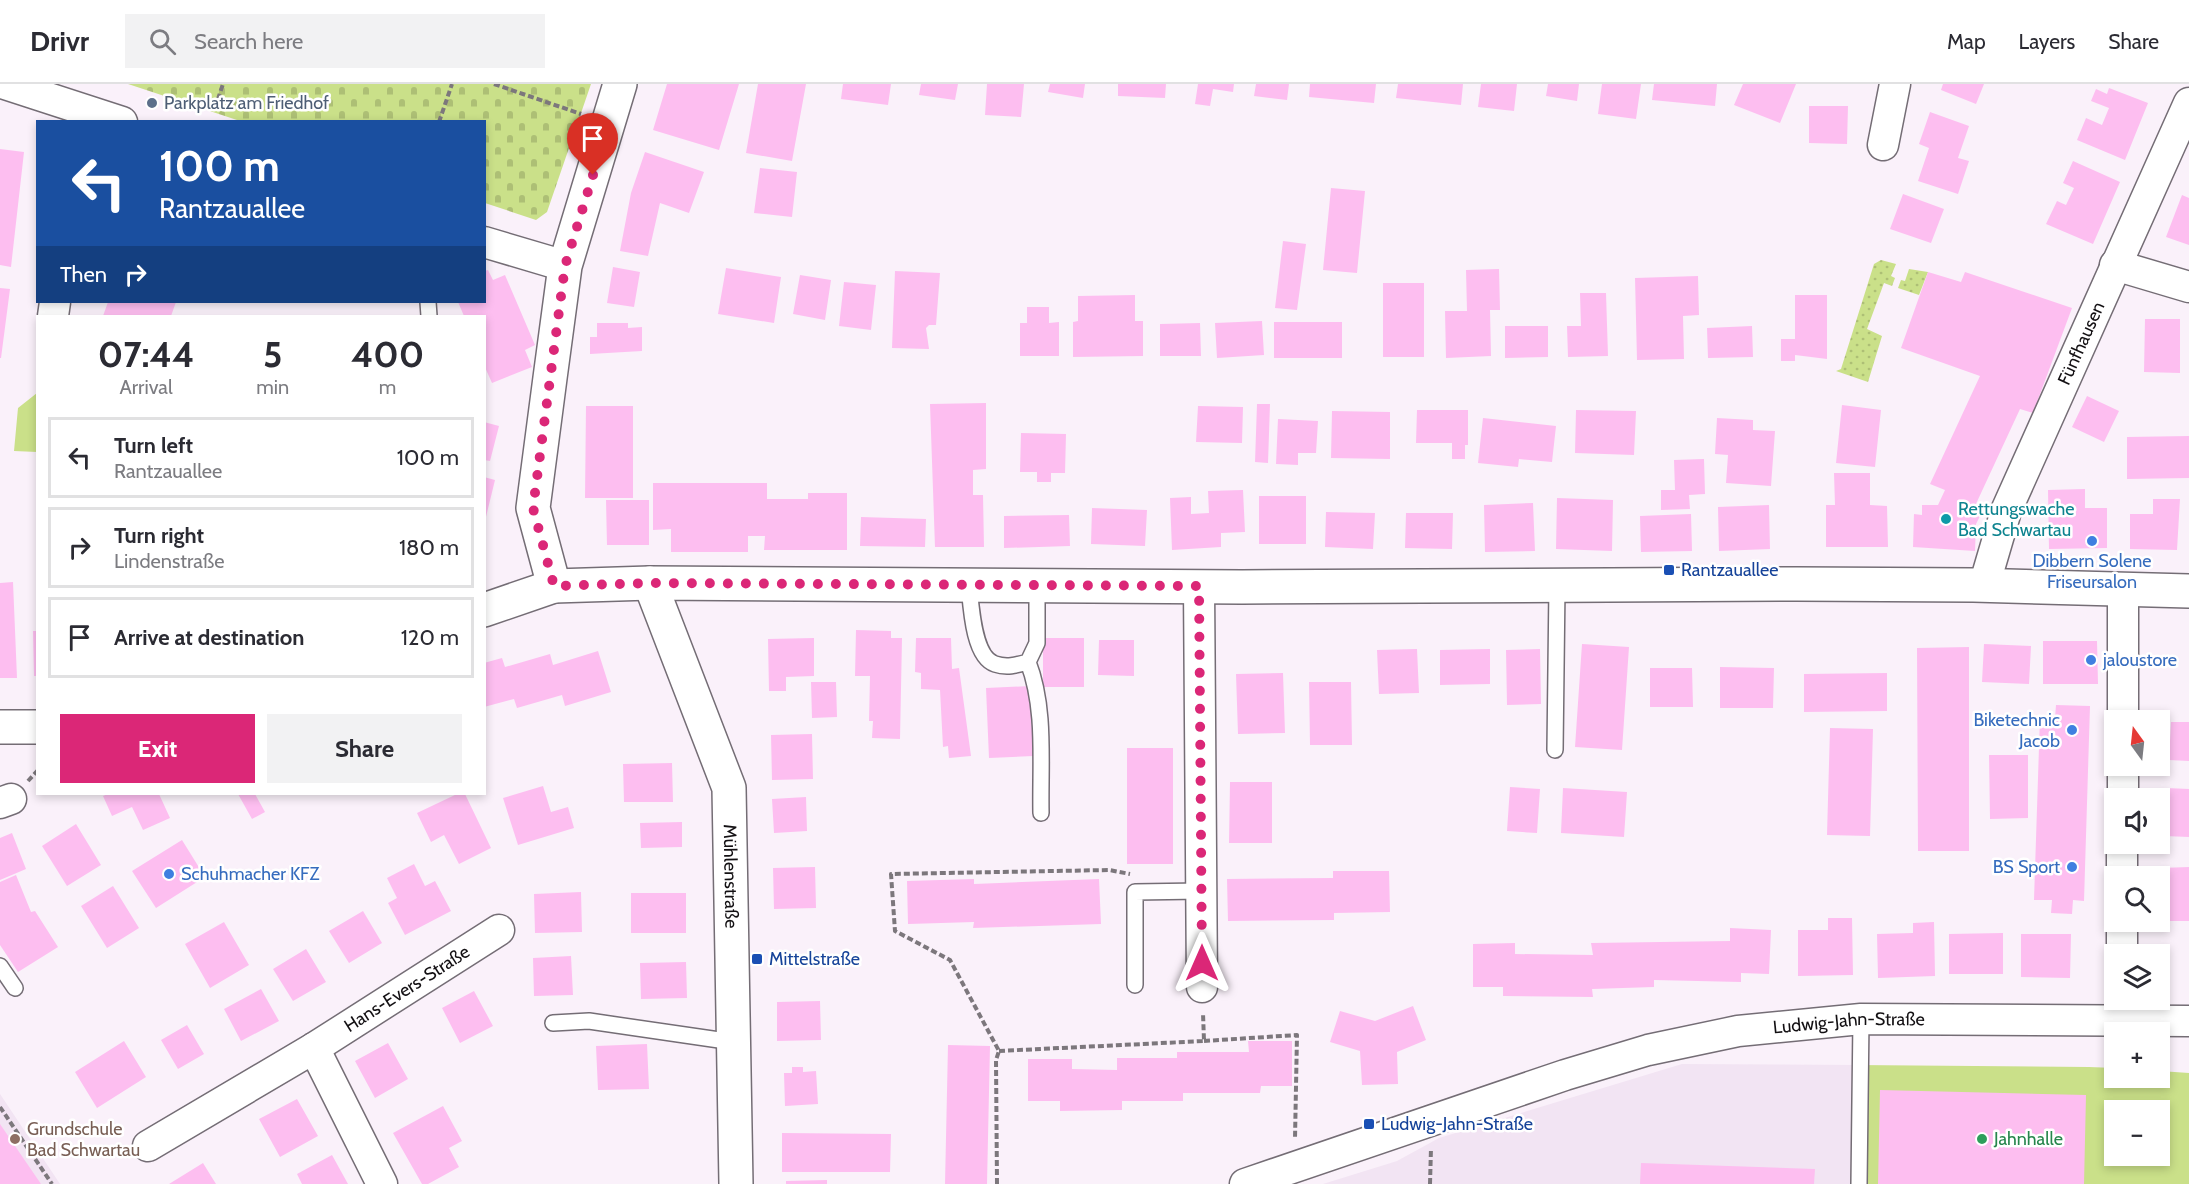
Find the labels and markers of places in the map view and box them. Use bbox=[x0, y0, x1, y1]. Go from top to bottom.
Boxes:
place label: Parkplatz am Friedhof bbox=[164, 92, 329, 114]
marker: Parkplatz am Friedhof bbox=[145, 96, 159, 110]
pin bbox=[567, 113, 618, 175]
place label: Rettungswache Bad Schwartau bbox=[1958, 498, 2075, 541]
marker: Rettungswache Bad Schwartau bbox=[1939, 512, 1953, 526]
marker: Dibbern Solene Friseursalon bbox=[2085, 534, 2099, 548]
place label: Dibbern Solene Friseursalon bbox=[2033, 550, 2151, 593]
place label: Rantzauallee bbox=[1681, 559, 1778, 581]
marker: Rantzauallee bbox=[1662, 563, 1676, 577]
place label: jaloustore bbox=[2102, 649, 2177, 671]
marker: jaloustore bbox=[2084, 653, 2098, 667]
place label: Biketechnic Jacob bbox=[1973, 709, 2060, 752]
marker: Biketechnic Jacob bbox=[2065, 723, 2079, 737]
place label: BS Sport bbox=[1993, 856, 2060, 878]
marker: BS Sport bbox=[2065, 860, 2079, 874]
place label: Schuhmacher KFZ bbox=[181, 863, 320, 885]
marker: Schuhmacher KFZ bbox=[162, 867, 176, 881]
place label: Mittelstraße bbox=[769, 948, 860, 970]
marker: Mittelstraße bbox=[750, 952, 764, 966]
place label: Ludwig-Jahn-Straße bbox=[1381, 1113, 1533, 1135]
marker: Ludwig-Jahn-Straße bbox=[1362, 1117, 1376, 1131]
place label: Grundschule Bad Schwartau bbox=[27, 1118, 140, 1161]
place label: Jahnhalle bbox=[1993, 1128, 2063, 1150]
marker: Grundschule Bad Schwartau bbox=[8, 1132, 22, 1146]
marker: Jahnhalle bbox=[1975, 1132, 1989, 1146]

